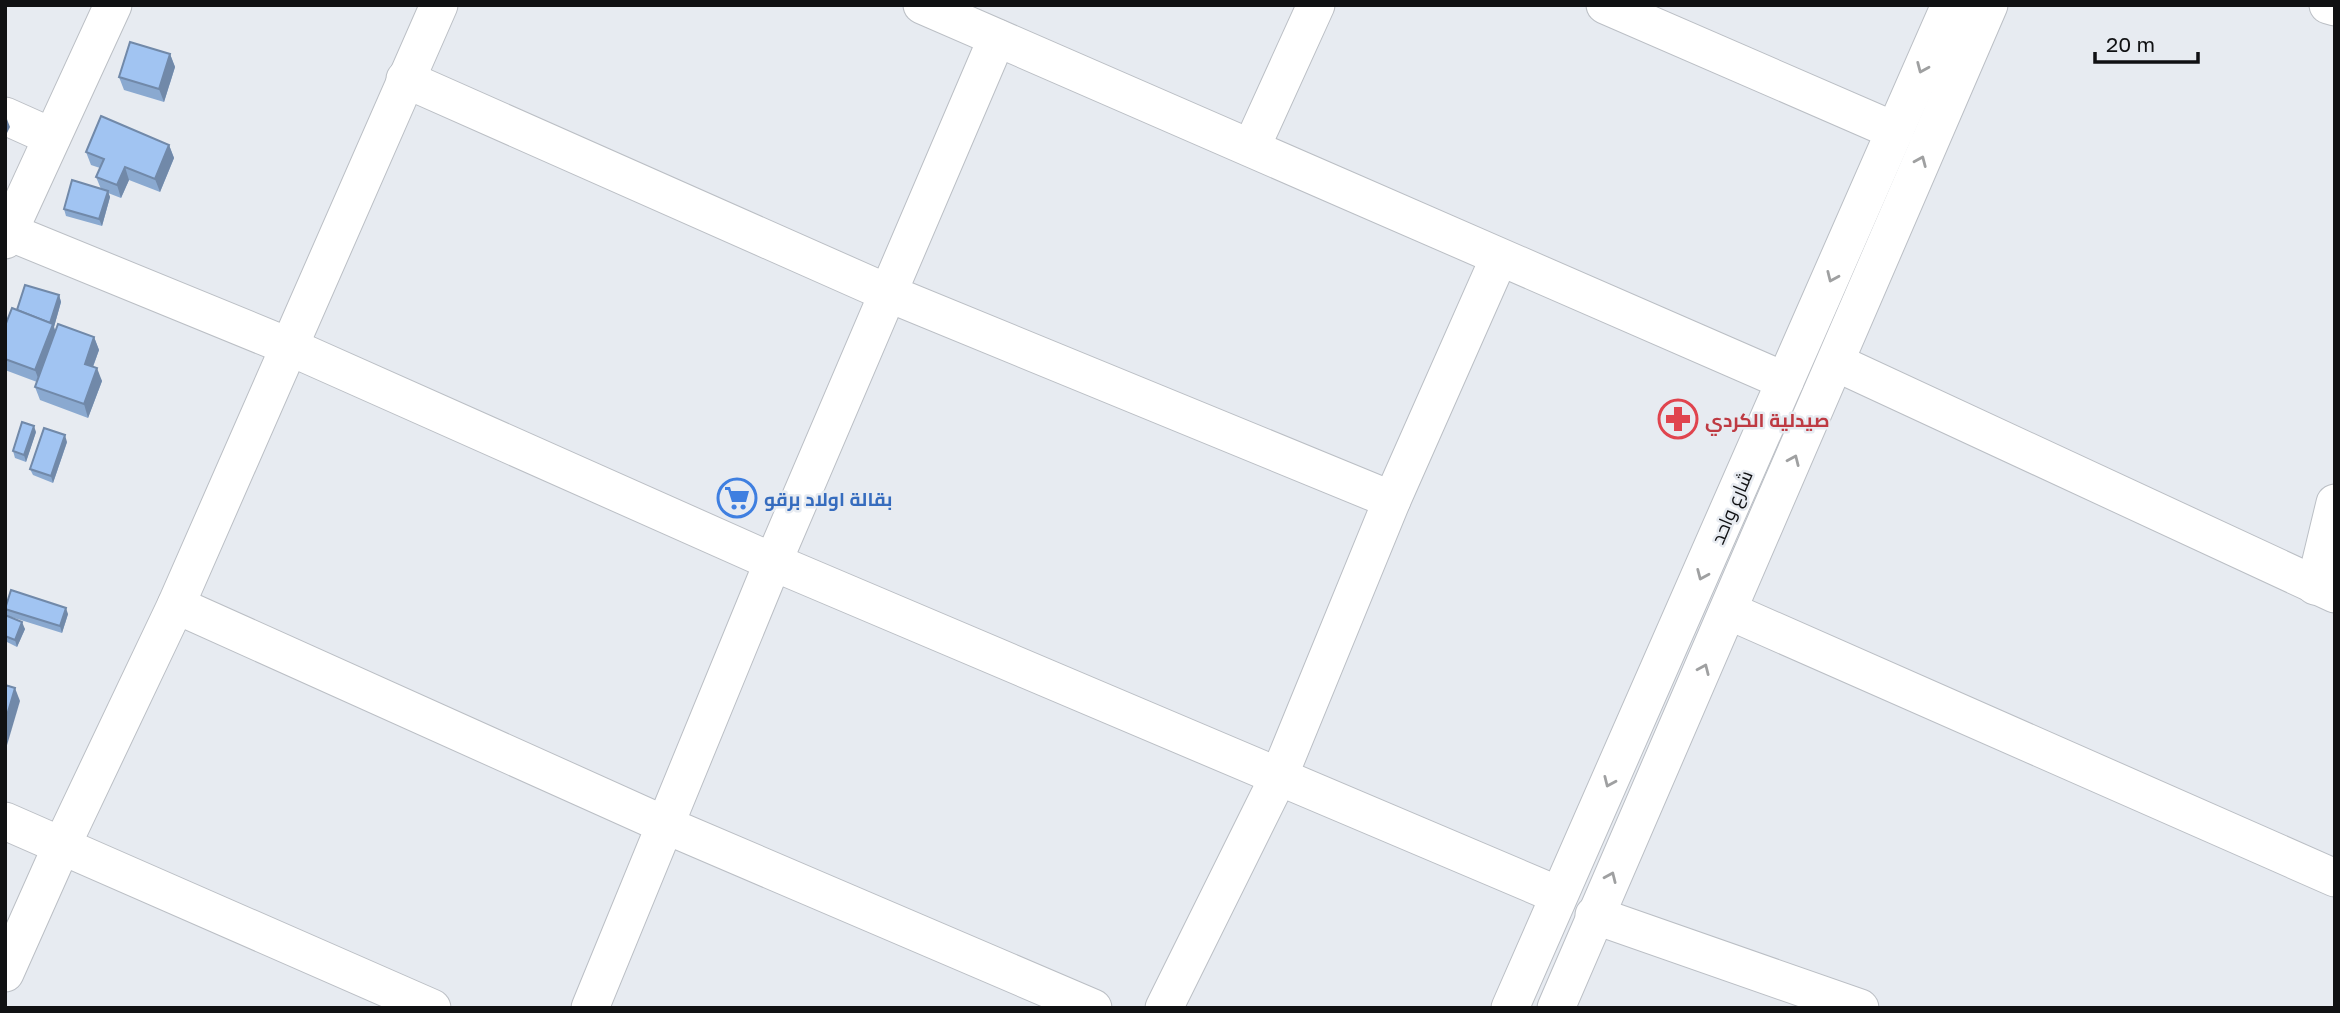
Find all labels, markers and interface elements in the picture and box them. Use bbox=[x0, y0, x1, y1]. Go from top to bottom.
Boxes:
scale bar bbox=[2095, 21, 2198, 65]
text: 20 m bbox=[2106, 31, 2155, 57]
one-way arrow bbox=[1916, 61, 1930, 73]
one-way arrow bbox=[1912, 155, 1926, 167]
one-way arrow bbox=[1826, 269, 1840, 282]
pharmacy icon: صيدلية الكردي bbox=[1657, 398, 1699, 440]
place label: صيدلية الكردي bbox=[1705, 408, 1829, 436]
one-way arrow bbox=[1786, 455, 1800, 467]
street label: شارع واحد bbox=[1705, 467, 1760, 548]
supermarket icon: بقالة اولاد برقو bbox=[716, 477, 758, 519]
place label: بقالة اولاد برقو bbox=[764, 487, 892, 511]
one-way arrow bbox=[1696, 568, 1710, 580]
one-way arrow bbox=[1695, 664, 1709, 676]
one-way arrow bbox=[1603, 775, 1617, 788]
one-way arrow bbox=[1603, 872, 1617, 884]

